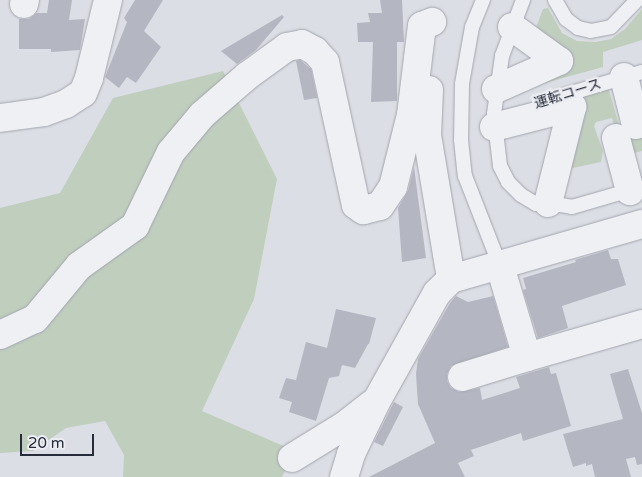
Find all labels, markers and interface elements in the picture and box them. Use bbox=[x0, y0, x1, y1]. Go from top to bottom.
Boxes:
street label: 運転コース bbox=[532, 76, 604, 112]
scale bar bbox=[22, 424, 96, 456]
text: 20 m bbox=[28, 434, 65, 452]

